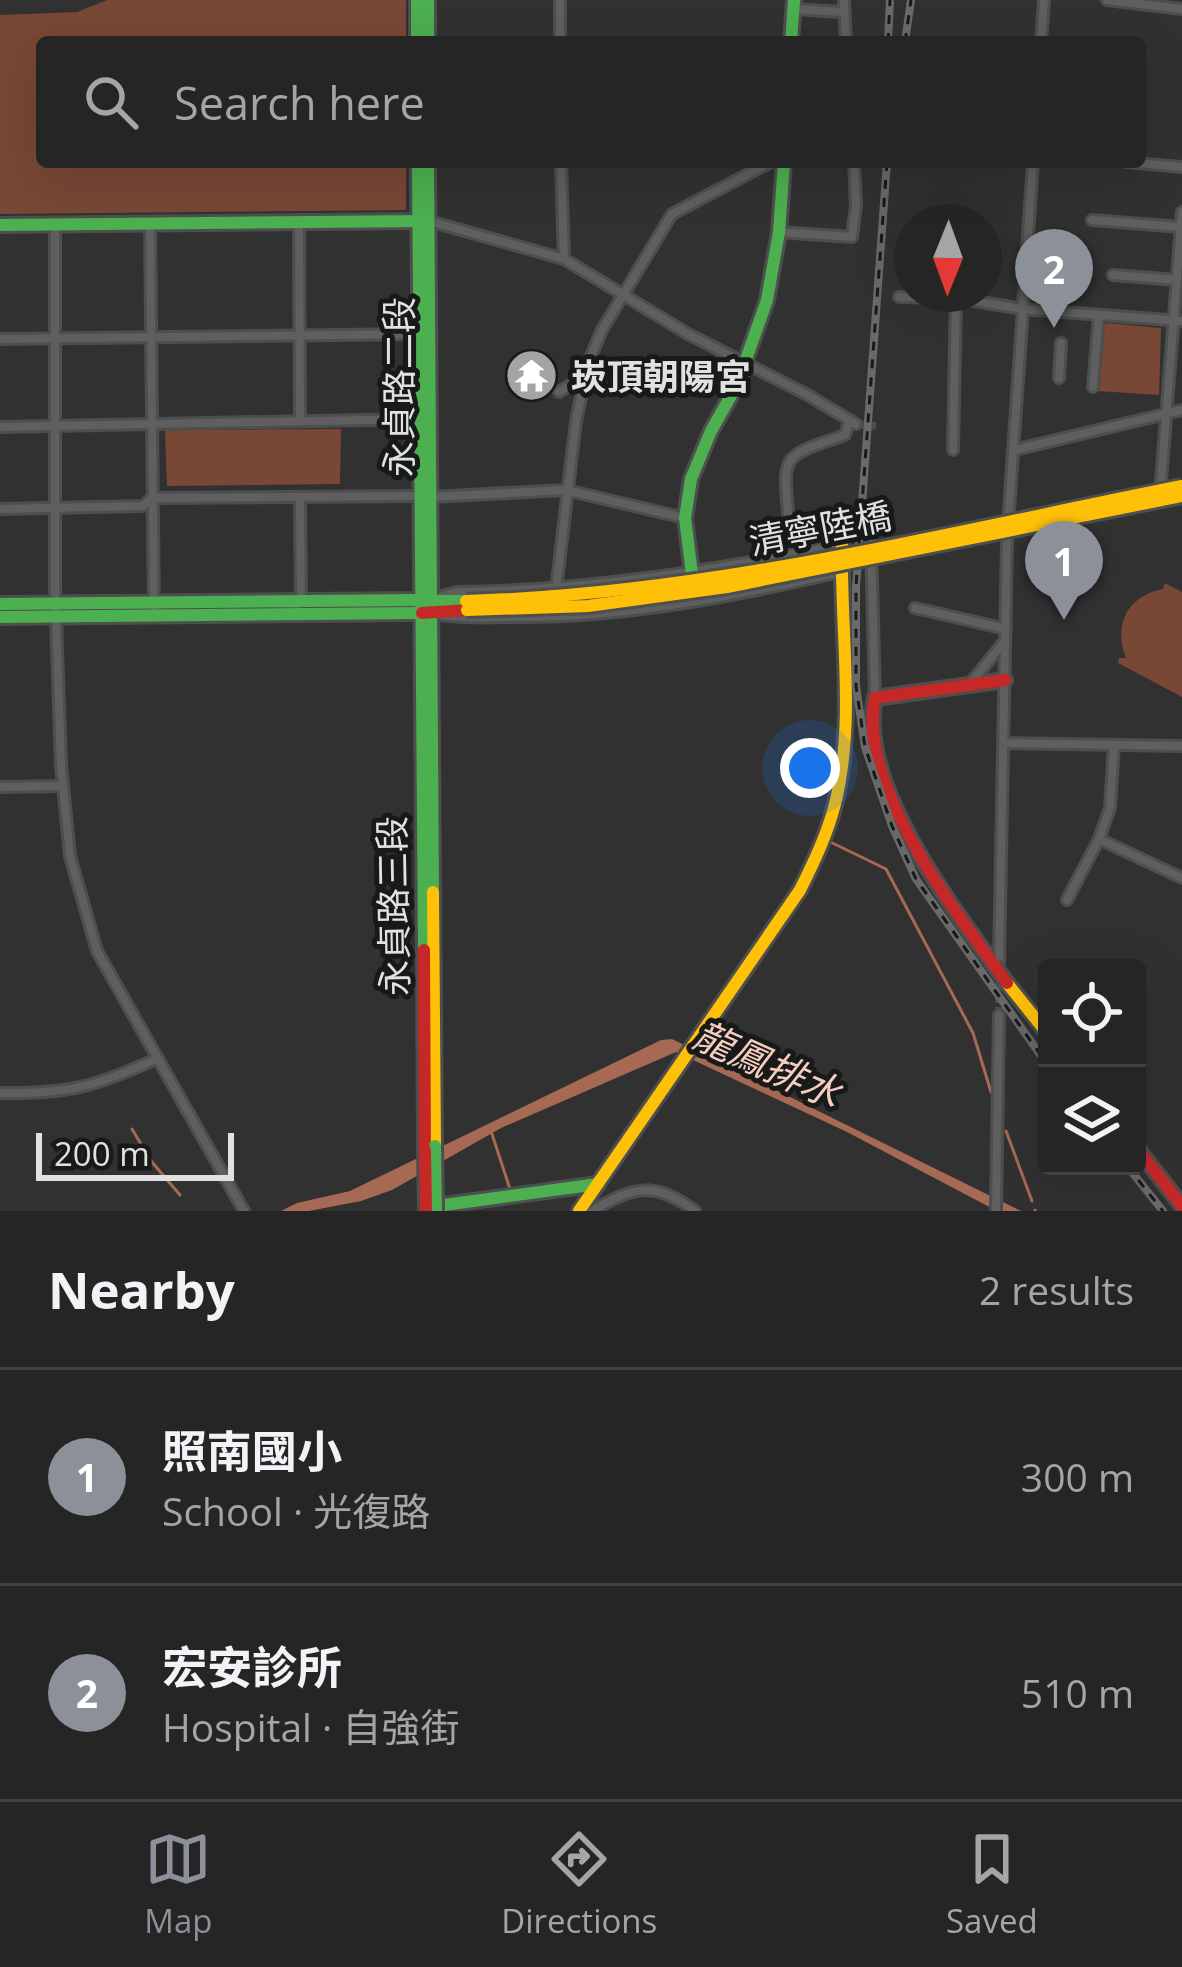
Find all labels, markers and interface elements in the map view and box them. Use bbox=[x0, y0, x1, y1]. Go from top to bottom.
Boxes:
search box bbox=[36, 36, 1146, 168]
icon: search bbox=[78, 69, 144, 135]
text: Search here bbox=[174, 72, 425, 133]
north arrow bbox=[894, 204, 1002, 312]
pin: 2 bbox=[1015, 229, 1093, 328]
street label: 永貞路二段 bbox=[374, 297, 423, 477]
temple icon: 崁頂朝陽宮 bbox=[504, 348, 560, 404]
place label: 崁頂朝陽宮 bbox=[571, 352, 751, 401]
street label: 清寧陸橋 bbox=[745, 490, 895, 566]
pin: 1 bbox=[1025, 521, 1103, 620]
your location bbox=[780, 738, 840, 798]
street label: 永貞路三段 bbox=[367, 816, 419, 996]
map controls bbox=[1038, 959, 1146, 1175]
button: locate bbox=[1038, 959, 1146, 1067]
water label: 龍鳳排水 bbox=[686, 1007, 852, 1120]
button: layers bbox=[1038, 1067, 1146, 1175]
scale bar bbox=[36, 1127, 234, 1180]
text: 200 m bbox=[54, 1131, 150, 1176]
text: Nearby bbox=[48, 1254, 235, 1324]
text: 2 results bbox=[979, 1263, 1134, 1316]
text: 照南國小 bbox=[162, 1420, 342, 1481]
text: 1 bbox=[76, 1450, 98, 1503]
text: 300 m bbox=[1021, 1450, 1134, 1503]
text: School · 光復路 bbox=[162, 1484, 430, 1537]
text: 宏安診所 bbox=[162, 1636, 342, 1697]
text: 2 bbox=[76, 1666, 98, 1719]
text: 510 m bbox=[1021, 1666, 1134, 1719]
text: Hospital · 自強街 bbox=[162, 1700, 459, 1753]
tab: Map bbox=[144, 1826, 213, 1943]
tab: Directions bbox=[501, 1826, 657, 1943]
tab: Saved bbox=[946, 1826, 1038, 1943]

